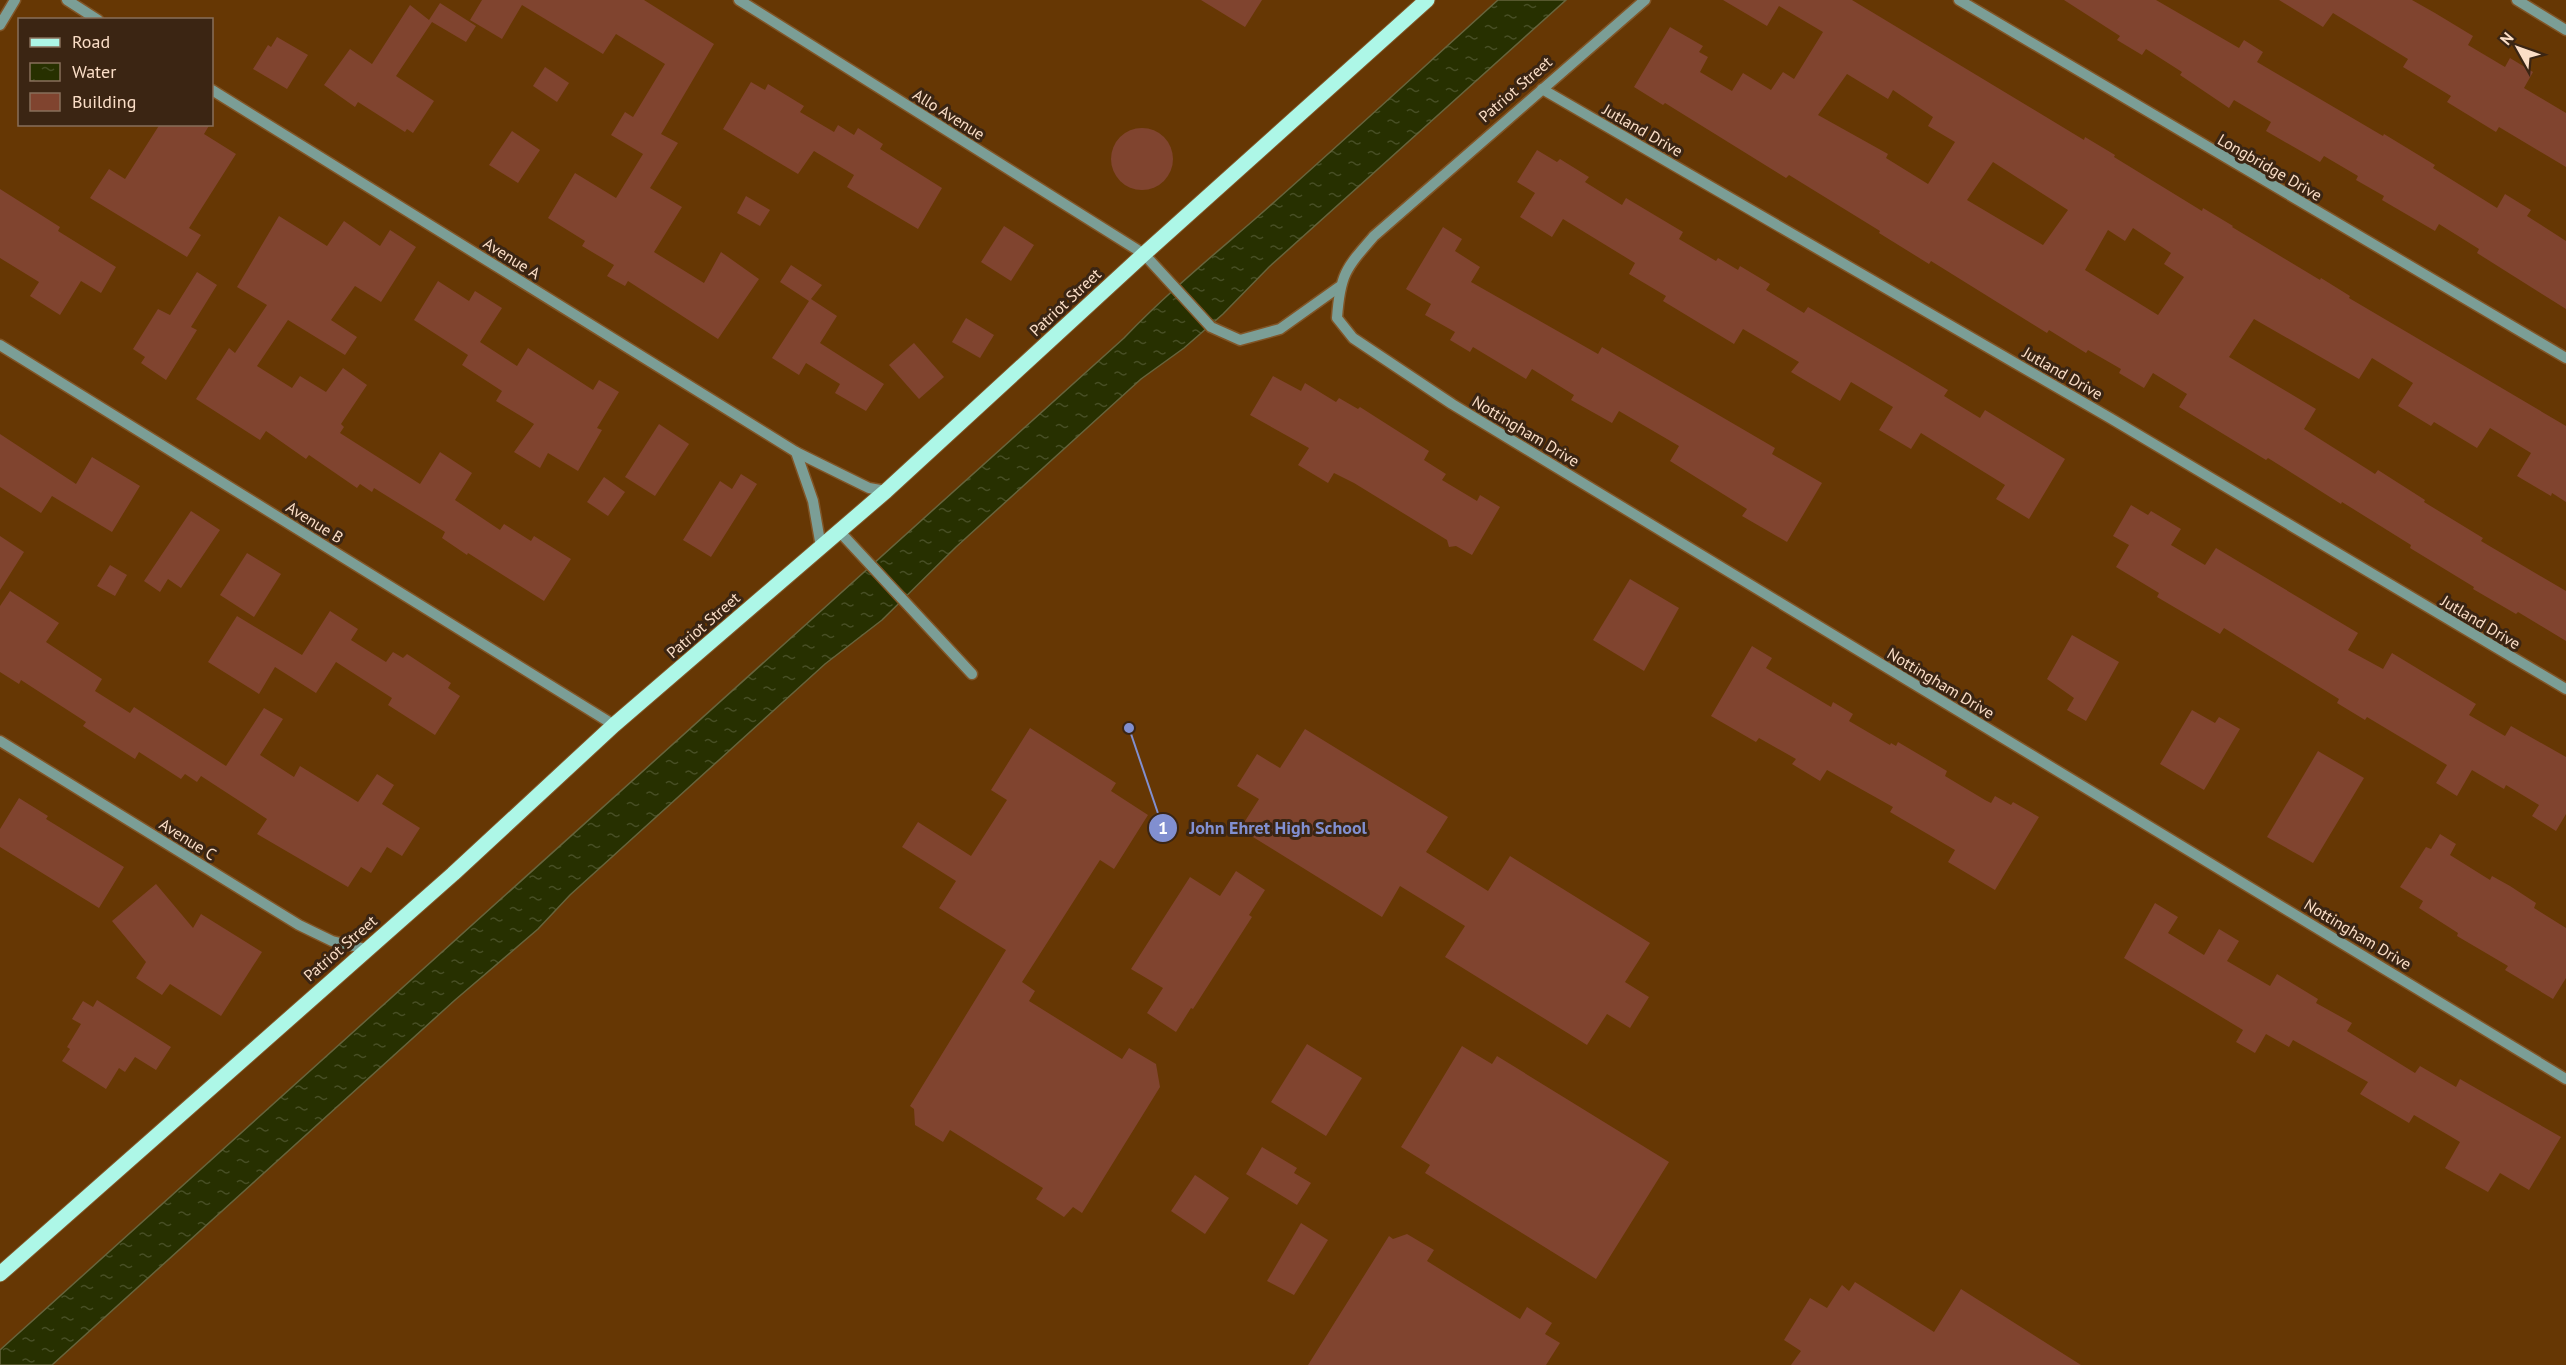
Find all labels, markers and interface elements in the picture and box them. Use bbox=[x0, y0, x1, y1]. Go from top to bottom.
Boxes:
legend bbox=[18, 18, 213, 126]
north arrow bbox=[2488, 18, 2548, 78]
text: N bbox=[2495, 28, 2518, 49]
text: Road bbox=[72, 30, 110, 53]
street label: Patriot Street bbox=[1474, 51, 1556, 126]
text: Water bbox=[72, 60, 116, 83]
street label: Allo Avenue bbox=[909, 84, 989, 144]
text: Building bbox=[72, 90, 136, 113]
street label: Jutland Drive bbox=[1599, 99, 1686, 161]
street label: Longbridge Drive bbox=[2214, 129, 2326, 205]
street label: Avenue A bbox=[480, 233, 545, 284]
street label: Patriot Street bbox=[1025, 263, 1105, 340]
street label: Jutland Drive bbox=[2019, 342, 2106, 404]
street label: Nottingham Drive bbox=[1469, 391, 1583, 471]
street label: Avenue B bbox=[283, 497, 347, 547]
street label: Patriot Street bbox=[662, 587, 744, 662]
street label: Jutland Drive bbox=[2437, 590, 2524, 653]
street label: Nottingham Drive bbox=[1884, 643, 1998, 723]
callout: John Ehret High School bbox=[1148, 810, 1379, 846]
street label: Avenue C bbox=[156, 814, 220, 864]
text: 1 bbox=[1158, 816, 1168, 839]
text: John Ehret High School bbox=[1188, 816, 1368, 839]
street label: Nottingham Drive bbox=[2301, 894, 2415, 974]
street label: Patriot Street bbox=[299, 910, 381, 985]

